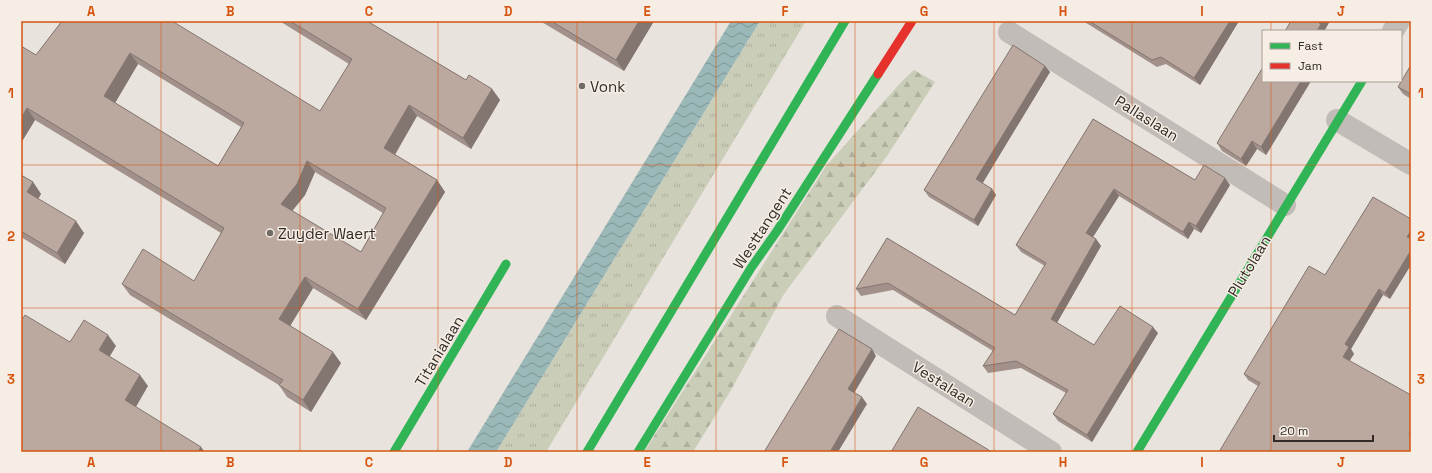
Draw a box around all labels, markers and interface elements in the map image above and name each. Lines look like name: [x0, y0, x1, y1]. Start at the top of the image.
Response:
text: A: [87, 3, 96, 20]
text: B: [226, 3, 235, 20]
text: C: [365, 3, 373, 20]
text: D: [504, 3, 513, 20]
text: E: [643, 3, 651, 20]
text: F: [782, 3, 789, 20]
text: G: [920, 3, 928, 20]
text: H: [1059, 3, 1067, 20]
text: I: [1200, 3, 1204, 20]
text: J: [1337, 3, 1345, 20]
legend: [1262, 30, 1402, 82]
text: Fast: [1298, 38, 1323, 54]
text: Jam: [1298, 58, 1322, 74]
place label: Vonk: [590, 77, 625, 96]
marker: Vonk: [577, 81, 587, 91]
text: 1: [8, 85, 14, 102]
text: 1: [1418, 85, 1424, 102]
street label: Pallaslaan: [1112, 91, 1182, 145]
street label: Westtangent: [729, 183, 796, 272]
place label: Zuyder Waert: [278, 224, 376, 243]
text: 2: [7, 228, 15, 245]
marker: Zuyder Waert: [265, 228, 275, 238]
text: 2: [1417, 228, 1425, 245]
street label: Plutolaan: [1223, 232, 1275, 300]
street label: Titanialaan: [410, 312, 468, 390]
street label: Vestalaan: [909, 357, 979, 411]
text: 3: [7, 371, 15, 388]
text: 3: [1417, 371, 1425, 388]
scale bar: [1274, 417, 1373, 443]
text: 20 m: [1280, 423, 1308, 439]
text: A: [87, 454, 96, 471]
text: B: [226, 454, 235, 471]
text: C: [365, 454, 373, 471]
text: D: [504, 454, 513, 471]
text: E: [643, 454, 651, 471]
text: F: [782, 454, 789, 471]
text: G: [920, 454, 928, 471]
text: H: [1059, 454, 1067, 471]
text: I: [1200, 454, 1204, 471]
text: J: [1337, 454, 1345, 471]

